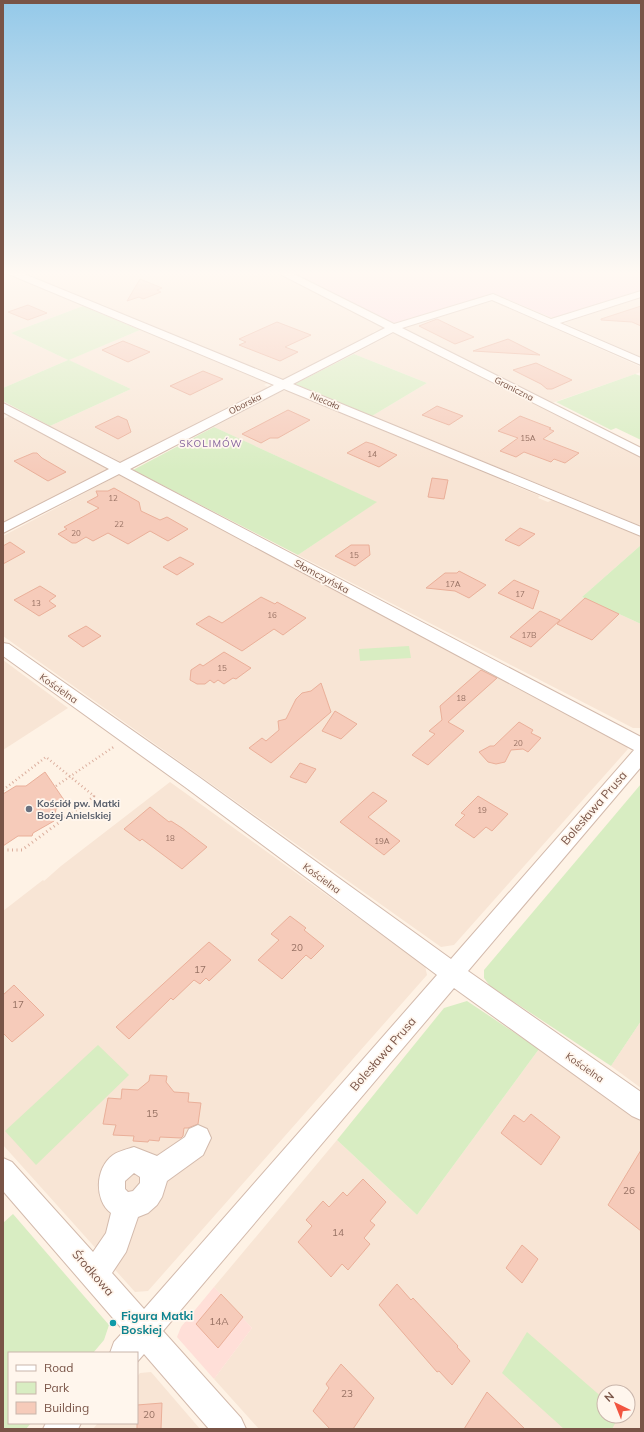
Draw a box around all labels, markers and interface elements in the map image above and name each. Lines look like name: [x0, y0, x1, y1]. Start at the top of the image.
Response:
street label: Graniczna: [493, 374, 536, 403]
street label: Niecała: [309, 389, 342, 412]
street label: Oborska: [227, 391, 263, 416]
house number: 15A: [520, 433, 536, 443]
district label: SKOLIMÓW: [179, 437, 243, 450]
house number: 14: [367, 449, 377, 459]
house number: 12: [108, 493, 118, 503]
house number: 22: [114, 519, 124, 529]
house number: 20: [71, 528, 81, 538]
house number: 15: [349, 550, 359, 560]
street label: Słomczyńska: [292, 557, 351, 596]
house number: 17A: [445, 579, 461, 589]
house number: 17: [515, 589, 525, 599]
house number: 13: [31, 598, 41, 608]
house number: 16: [267, 610, 277, 620]
house number: 17B: [521, 630, 537, 640]
house number: 15: [217, 663, 227, 673]
street label: Kościelna: [37, 670, 80, 706]
house number: 18: [456, 693, 466, 703]
house number: 20: [513, 738, 523, 748]
street label: Bolesława Prusa: [557, 768, 630, 848]
place label: Kościół pw. Matki Bożej Anielskiej: [37, 797, 120, 822]
marker: Kościół pw. Matki Bożej Anielskiej: [24, 804, 34, 814]
house number: 19: [477, 805, 487, 815]
house number: 18: [165, 833, 175, 843]
house number: 19A: [374, 836, 390, 846]
street label: Kościelna: [300, 860, 343, 897]
house number: 20: [291, 941, 303, 954]
house number: 17: [194, 963, 206, 976]
house number: 17: [12, 998, 24, 1011]
street label: Bolesława Prusa: [346, 1014, 419, 1094]
street label: Kościelna: [563, 1049, 606, 1085]
house number: 15: [146, 1107, 158, 1120]
house number: 26: [623, 1184, 635, 1197]
house number: 14: [332, 1226, 344, 1239]
street label: Środkowa: [69, 1247, 117, 1299]
place label: Figura Matki Boskiej: [121, 1308, 193, 1337]
house number: 14A: [209, 1315, 229, 1328]
marker: Figura Matki Boskiej: [108, 1318, 118, 1328]
legend: [8, 1352, 138, 1424]
text: Road: [44, 1360, 73, 1375]
text: Park: [44, 1380, 70, 1395]
north arrow: [596, 1384, 636, 1424]
house number: 23: [341, 1387, 353, 1400]
text: N: [601, 1389, 617, 1405]
text: Building: [44, 1400, 89, 1415]
house number: 20: [143, 1408, 155, 1421]

